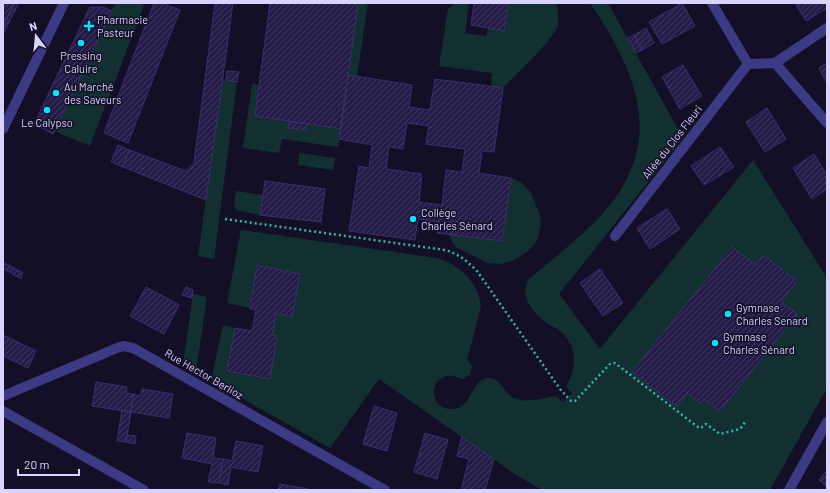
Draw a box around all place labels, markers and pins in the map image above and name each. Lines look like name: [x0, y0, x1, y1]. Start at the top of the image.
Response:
place label: Pharmacie Pasteur: [97, 13, 148, 39]
marker: Pharmacie Pasteur: [84, 21, 94, 31]
marker: Pressing Caluire: [76, 38, 86, 48]
place label: Pressing Caluire: [60, 49, 102, 75]
place label: Au Marché des Saveurs: [64, 80, 121, 106]
marker: Au Marché des Saveurs: [51, 88, 61, 98]
marker: Le Calypso: [42, 105, 52, 115]
place label: Le Calypso: [21, 116, 73, 129]
place label: Collège Charles Sénard: [421, 206, 493, 232]
marker: Collège Charles Sénard: [408, 214, 418, 224]
place label: Gymnase Charles Senard: [736, 301, 808, 327]
marker: Gymnase Charles Senard: [723, 309, 733, 319]
place label: Gymnase Charles Sénard: [723, 330, 795, 356]
marker: Gymnase Charles Sénard: [710, 338, 720, 348]

